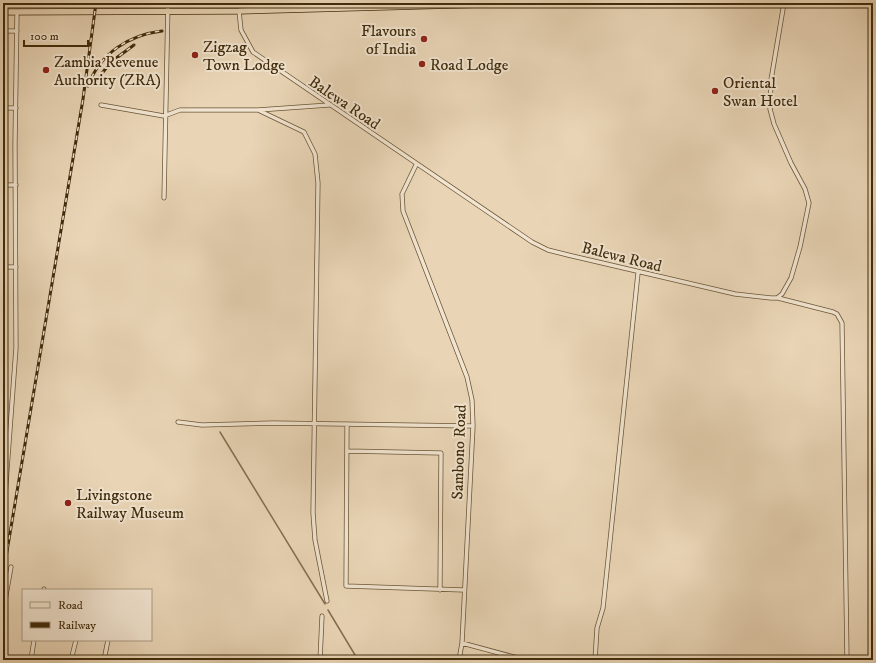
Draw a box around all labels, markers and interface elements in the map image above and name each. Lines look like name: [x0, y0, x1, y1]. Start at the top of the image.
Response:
place label: Flavours of India: [361, 21, 416, 59]
scale bar: [24, 22, 88, 48]
text: 100 m: [30, 29, 59, 44]
marker: Flavours of India: [419, 34, 429, 44]
place label: Zigzag Town Lodge: [203, 37, 285, 75]
marker: Zigzag Town Lodge: [190, 50, 200, 60]
place label: Zambia Revenue Authority (ZRA): [54, 52, 161, 90]
place label: Road Lodge: [430, 55, 509, 75]
marker: Road Lodge: [417, 59, 427, 69]
marker: Zambia Revenue Authority (ZRA): [41, 65, 51, 75]
street label: Balewa Road: [305, 72, 384, 134]
place label: Oriental Swan Hotel: [723, 73, 798, 111]
marker: Oriental Swan Hotel: [710, 86, 720, 96]
street label: Balewa Road: [580, 237, 664, 277]
street label: Sambono Road: [447, 404, 471, 500]
place label: Livingstone Railway Museum: [76, 485, 184, 523]
marker: Livingstone Railway Museum: [63, 498, 73, 508]
legend: [22, 589, 152, 641]
text: Road: [58, 598, 83, 613]
text: Railway: [58, 618, 96, 633]

